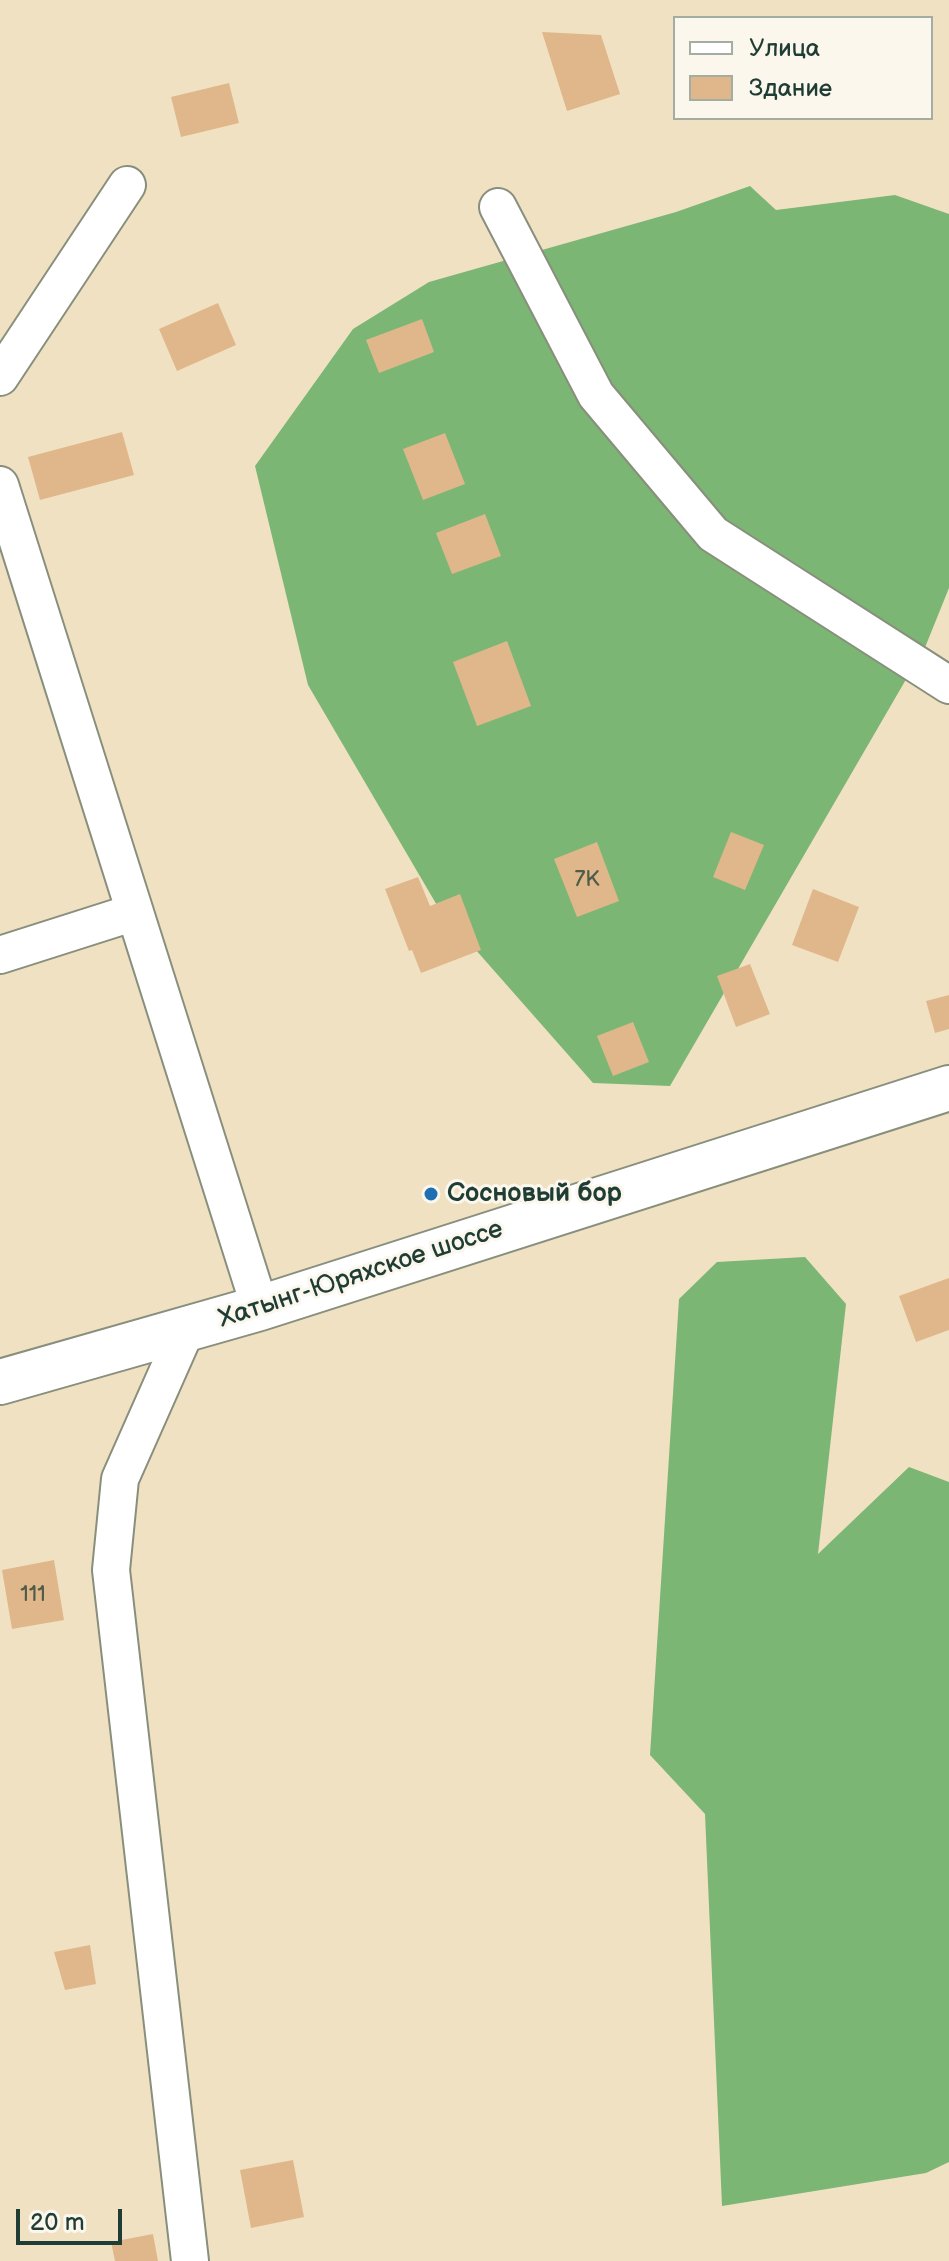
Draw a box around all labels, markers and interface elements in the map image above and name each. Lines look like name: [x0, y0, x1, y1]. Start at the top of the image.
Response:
legend: [673, 16, 933, 120]
text: Улица: [749, 34, 820, 63]
text: Здание: [749, 74, 832, 103]
house number: 7К: [575, 867, 599, 893]
place label: Сосновый бор: [447, 1178, 622, 1210]
marker: Сосновый бор: [422, 1185, 440, 1203]
street label: Хатынг-Юряхское шоссе: [215, 1214, 507, 1336]
house number: 111: [20, 1582, 46, 1608]
scale bar: [20, 2193, 126, 2243]
text: 20 m: [30, 2208, 85, 2237]

